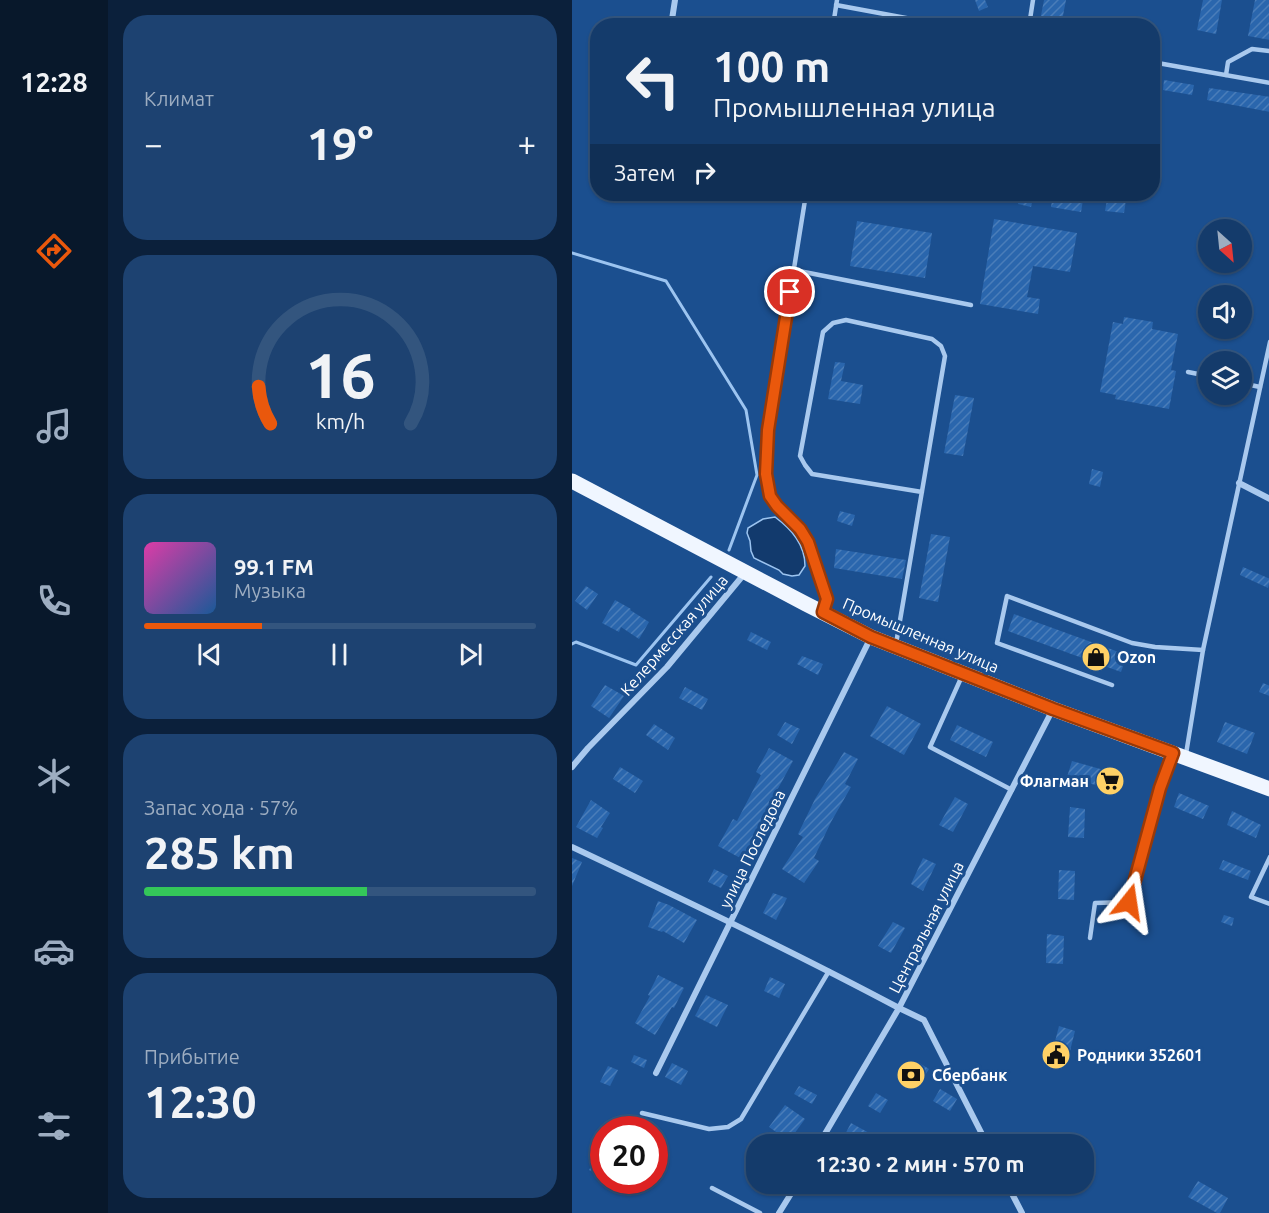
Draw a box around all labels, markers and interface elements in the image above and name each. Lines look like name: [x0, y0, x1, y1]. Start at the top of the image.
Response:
icon: left: [614, 42, 692, 120]
text: 100 m: [713, 43, 830, 90]
text: 12:28: [20, 67, 88, 97]
text: Климат: [144, 87, 214, 110]
text: Промышленная улица: [713, 92, 996, 122]
text: 19°: [307, 118, 373, 169]
text: −: [144, 125, 163, 162]
text: +: [517, 125, 536, 162]
icon: right: [688, 156, 721, 189]
text: Затем: [614, 160, 676, 185]
north arrow: [1198, 219, 1252, 273]
map controls: [1198, 219, 1252, 405]
icon: directions: [33, 230, 75, 272]
pin: [764, 266, 815, 317]
icon: arrive: [773, 275, 806, 308]
button: sound: [1198, 285, 1252, 339]
text: 16: [305, 340, 375, 410]
button: layers: [1198, 351, 1252, 405]
icon: music: [33, 405, 75, 447]
text: km/h: [315, 409, 365, 433]
text: 99.1 FM: [234, 554, 314, 579]
street label: Келермесская улица: [617, 571, 731, 699]
text: Музыка: [234, 579, 306, 602]
icon: phone: [33, 580, 75, 622]
street label: Промышленная улица: [840, 594, 1002, 676]
icon: previous: [193, 638, 226, 671]
icon: pause: [323, 638, 356, 671]
icon: next: [454, 638, 487, 671]
shop icon: Ozon: [1080, 641, 1112, 673]
place label: Ozon: [1117, 648, 1156, 666]
icon: climate: [33, 755, 75, 797]
supermarket icon: Флагман: [1094, 765, 1126, 797]
place label: Флагман: [1020, 772, 1089, 790]
street label: улица Последова: [716, 787, 788, 911]
text: Запас хода · 57%: [144, 796, 298, 819]
text: 285 km: [144, 827, 295, 878]
street label: Центральная улица: [885, 858, 967, 996]
position arrow: [1097, 870, 1161, 934]
icon: car: [33, 930, 75, 972]
public building icon: Родники 352601: [1040, 1039, 1072, 1071]
text: Прибытие: [144, 1045, 240, 1068]
place label: Родники 352601: [1077, 1046, 1203, 1064]
bank icon: Сбербанк: [895, 1059, 927, 1091]
place label: Сбербанк: [932, 1066, 1007, 1084]
text: 12:30: [144, 1076, 257, 1127]
icon: filters: [33, 1105, 75, 1147]
speed limit sign: 20: [590, 1116, 668, 1194]
text: 12:30 · 2 мин · 570 m: [816, 1151, 1024, 1176]

